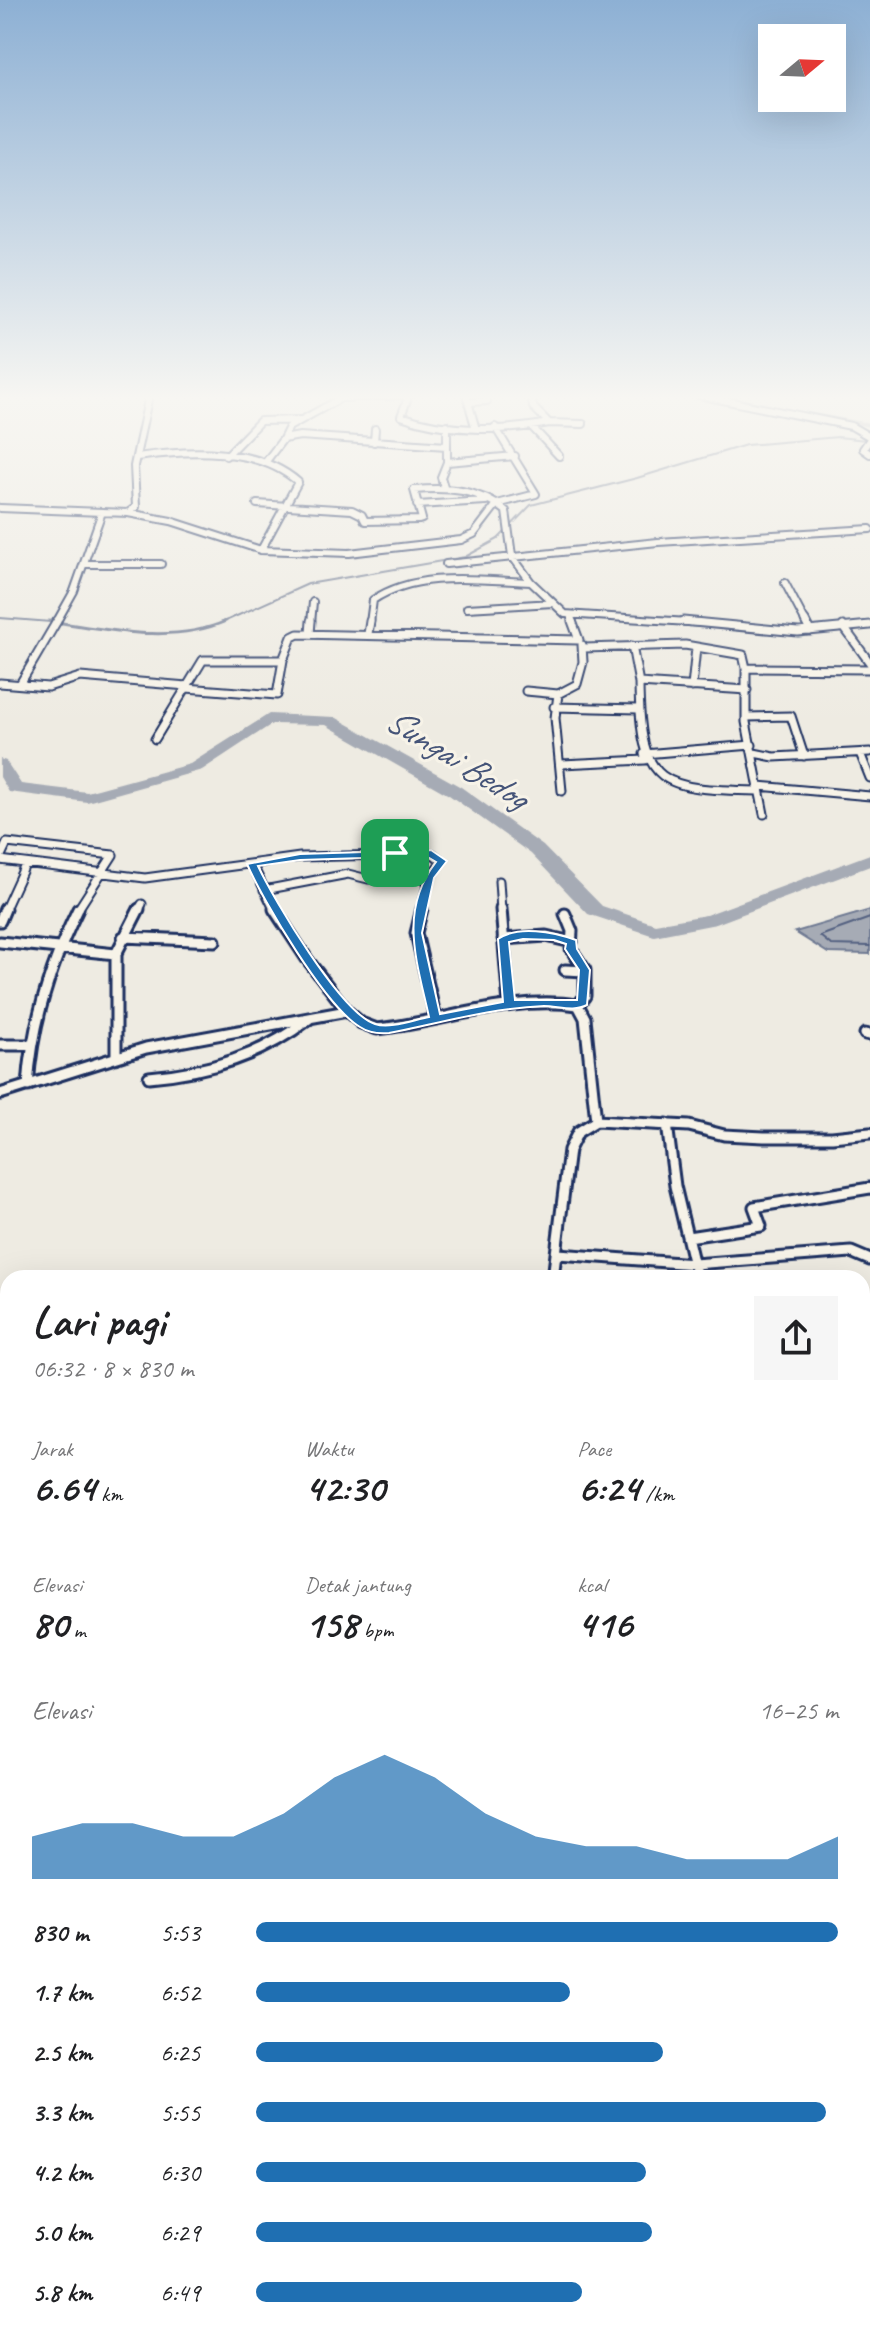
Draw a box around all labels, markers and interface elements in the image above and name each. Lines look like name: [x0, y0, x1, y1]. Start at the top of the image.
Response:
north arrow: [758, 24, 846, 112]
map controls: [758, 24, 846, 112]
water label: Sungai Bedog: [377, 696, 540, 822]
pin: [361, 819, 429, 887]
icon: arrive: [373, 831, 417, 875]
text: Lari pagi: [32, 1294, 165, 1349]
button: share: [754, 1296, 838, 1380]
text: 06:32 · 8 × 830 m: [32, 1352, 193, 1385]
text: Jarak: [32, 1435, 73, 1463]
text: Waktu: [305, 1435, 354, 1463]
text: Pace: [577, 1435, 611, 1463]
text: 6.64: [32, 1463, 96, 1513]
text: 42:30: [305, 1463, 385, 1513]
text: 6:24: [577, 1463, 640, 1513]
text: km: [96, 1480, 122, 1508]
text: /km: [640, 1480, 674, 1508]
text: Elevasi: [32, 1571, 82, 1599]
text: Detak jantung: [305, 1571, 411, 1599]
text: kcal: [577, 1571, 606, 1599]
text: 80: [32, 1599, 68, 1649]
text: 158: [305, 1599, 358, 1649]
text: 416: [577, 1599, 632, 1649]
text: m: [68, 1616, 86, 1644]
text: bpm: [358, 1616, 394, 1644]
text: Elevasi: [32, 1694, 91, 1727]
text: 16–25 m: [759, 1694, 838, 1727]
text: 830 m: [32, 1916, 88, 1949]
text: 5:53: [160, 1916, 200, 1949]
text: 1.7 km: [32, 1976, 92, 2009]
text: 6:52: [160, 1976, 200, 2009]
text: 2.5 km: [32, 2036, 92, 2069]
text: 6:25: [160, 2036, 200, 2069]
text: 3.3 km: [32, 2096, 92, 2129]
text: 5:55: [160, 2096, 200, 2129]
text: 4.2 km: [32, 2156, 92, 2189]
text: 6:30: [160, 2156, 200, 2189]
text: 5.0 km: [32, 2216, 92, 2249]
text: 6:29: [160, 2216, 200, 2249]
text: 5.8 km: [32, 2276, 92, 2309]
text: 6:49: [160, 2276, 200, 2309]

